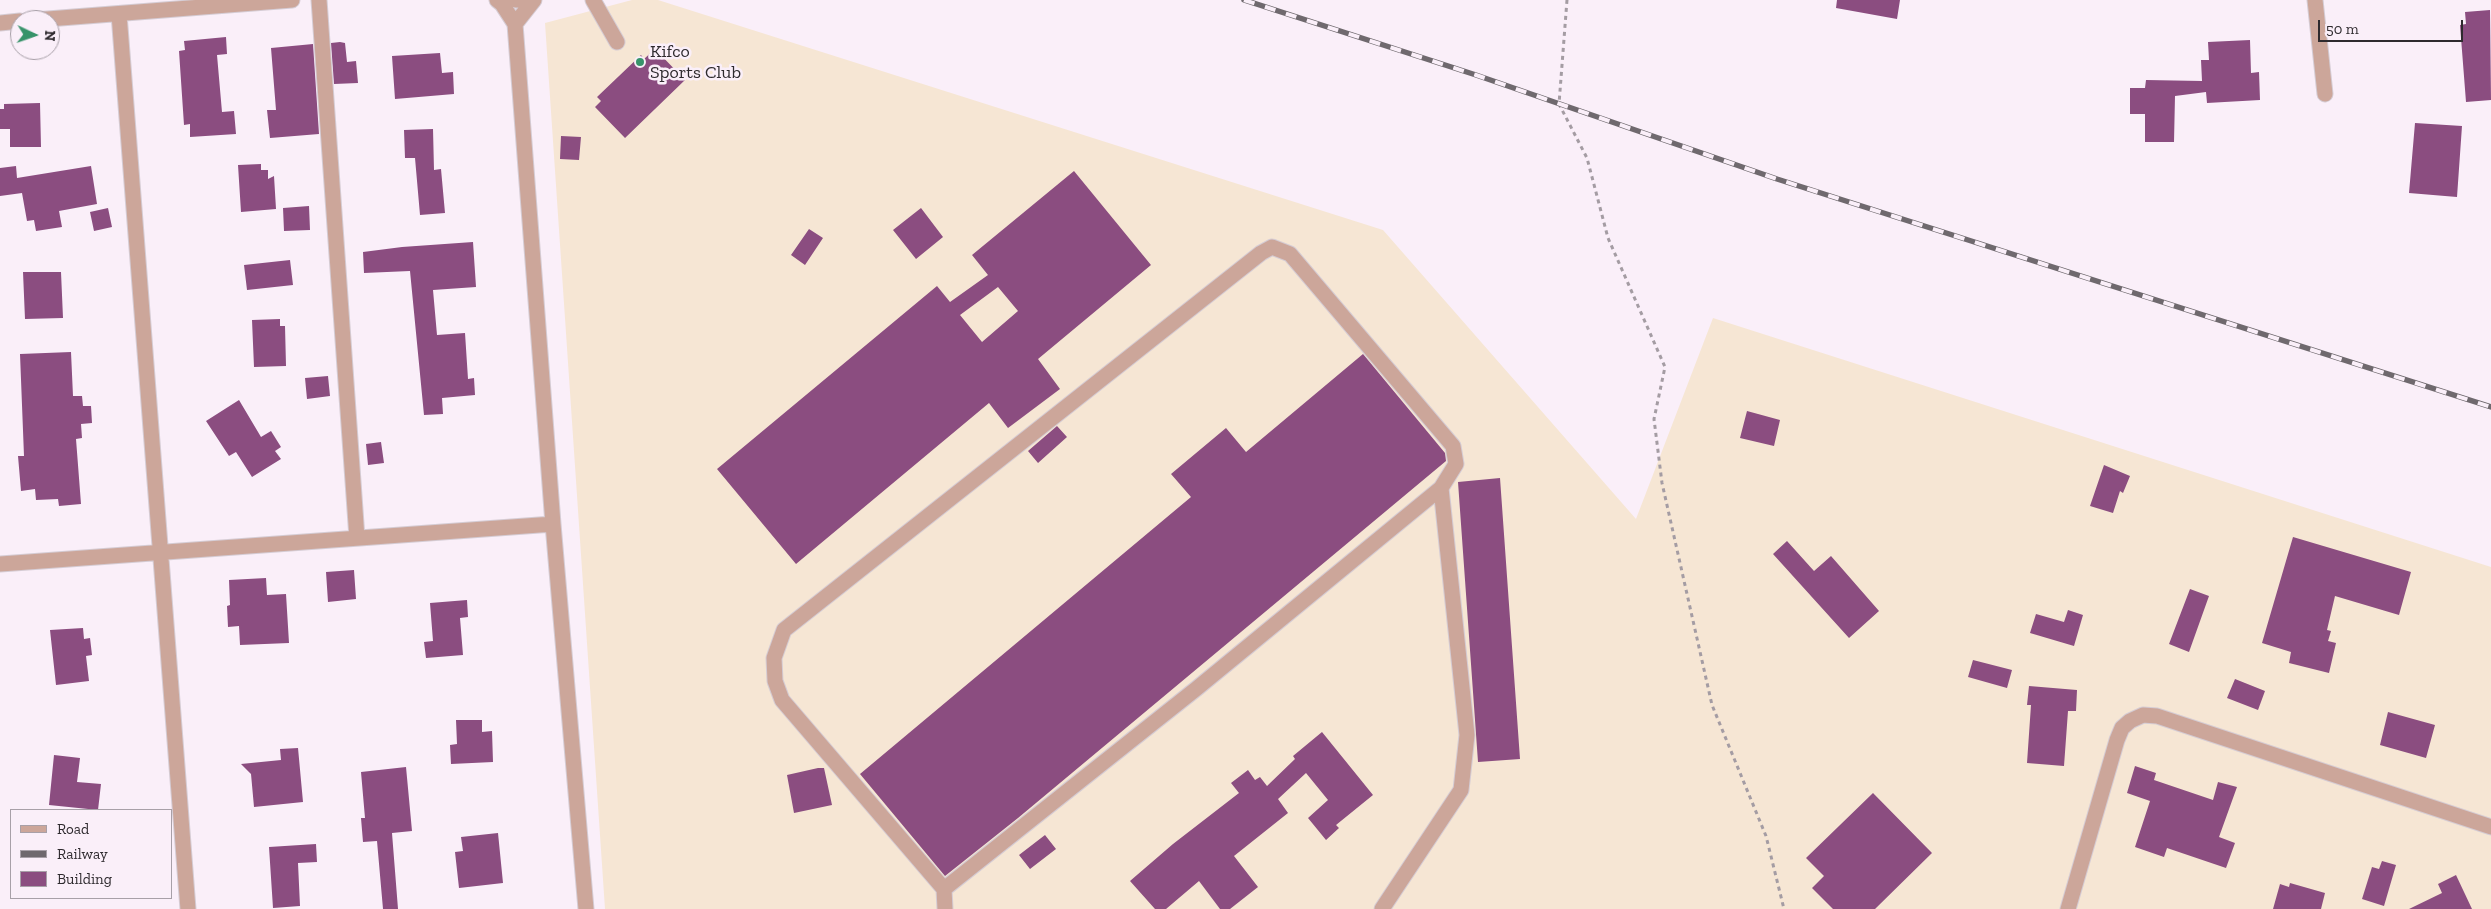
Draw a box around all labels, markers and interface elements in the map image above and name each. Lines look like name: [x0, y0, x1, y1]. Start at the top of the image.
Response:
north arrow: [10, 10, 60, 60]
scale bar: [2321, 10, 2466, 42]
text: 50 m: [2326, 20, 2359, 38]
text: N: [41, 30, 58, 42]
place label: Kifco Sports Club: [650, 41, 741, 84]
marker: Kifco Sports Club: [634, 56, 646, 68]
legend: [10, 809, 172, 899]
text: Road: [57, 820, 89, 838]
text: Railway: [57, 845, 108, 863]
text: Building: [57, 870, 112, 888]

